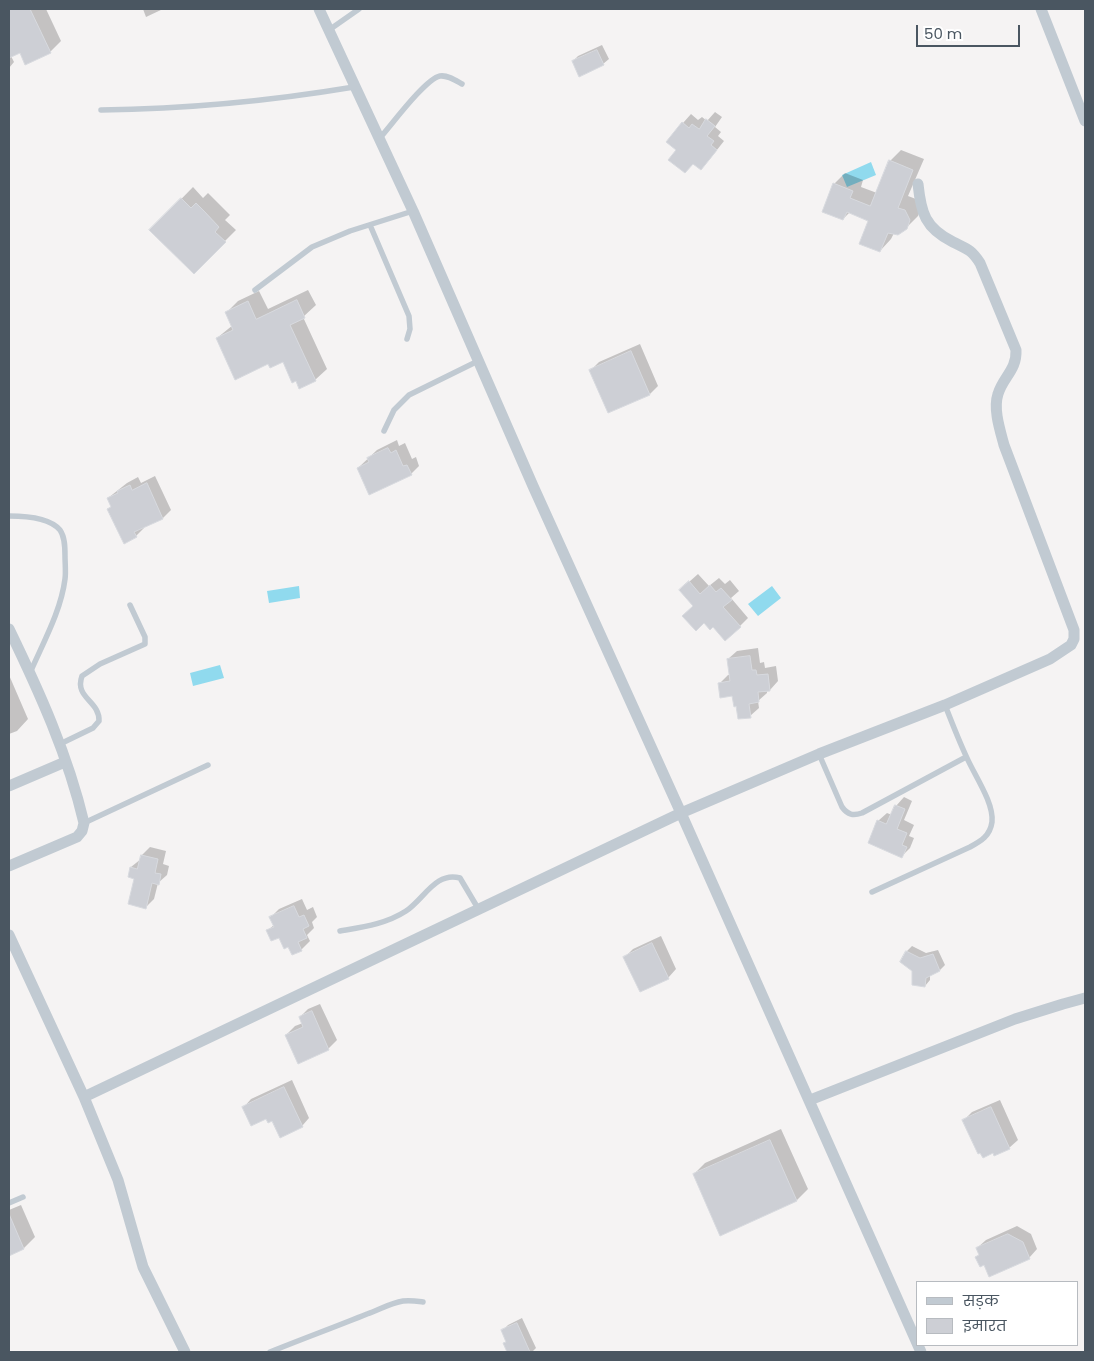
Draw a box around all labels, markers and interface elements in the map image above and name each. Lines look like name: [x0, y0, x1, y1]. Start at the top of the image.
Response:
scale bar: [919, 15, 1023, 47]
text: 50 m: [924, 23, 962, 44]
legend: [916, 1281, 1079, 1346]
text: सड़क: [963, 1290, 999, 1311]
text: इमारत: [963, 1315, 1006, 1336]

